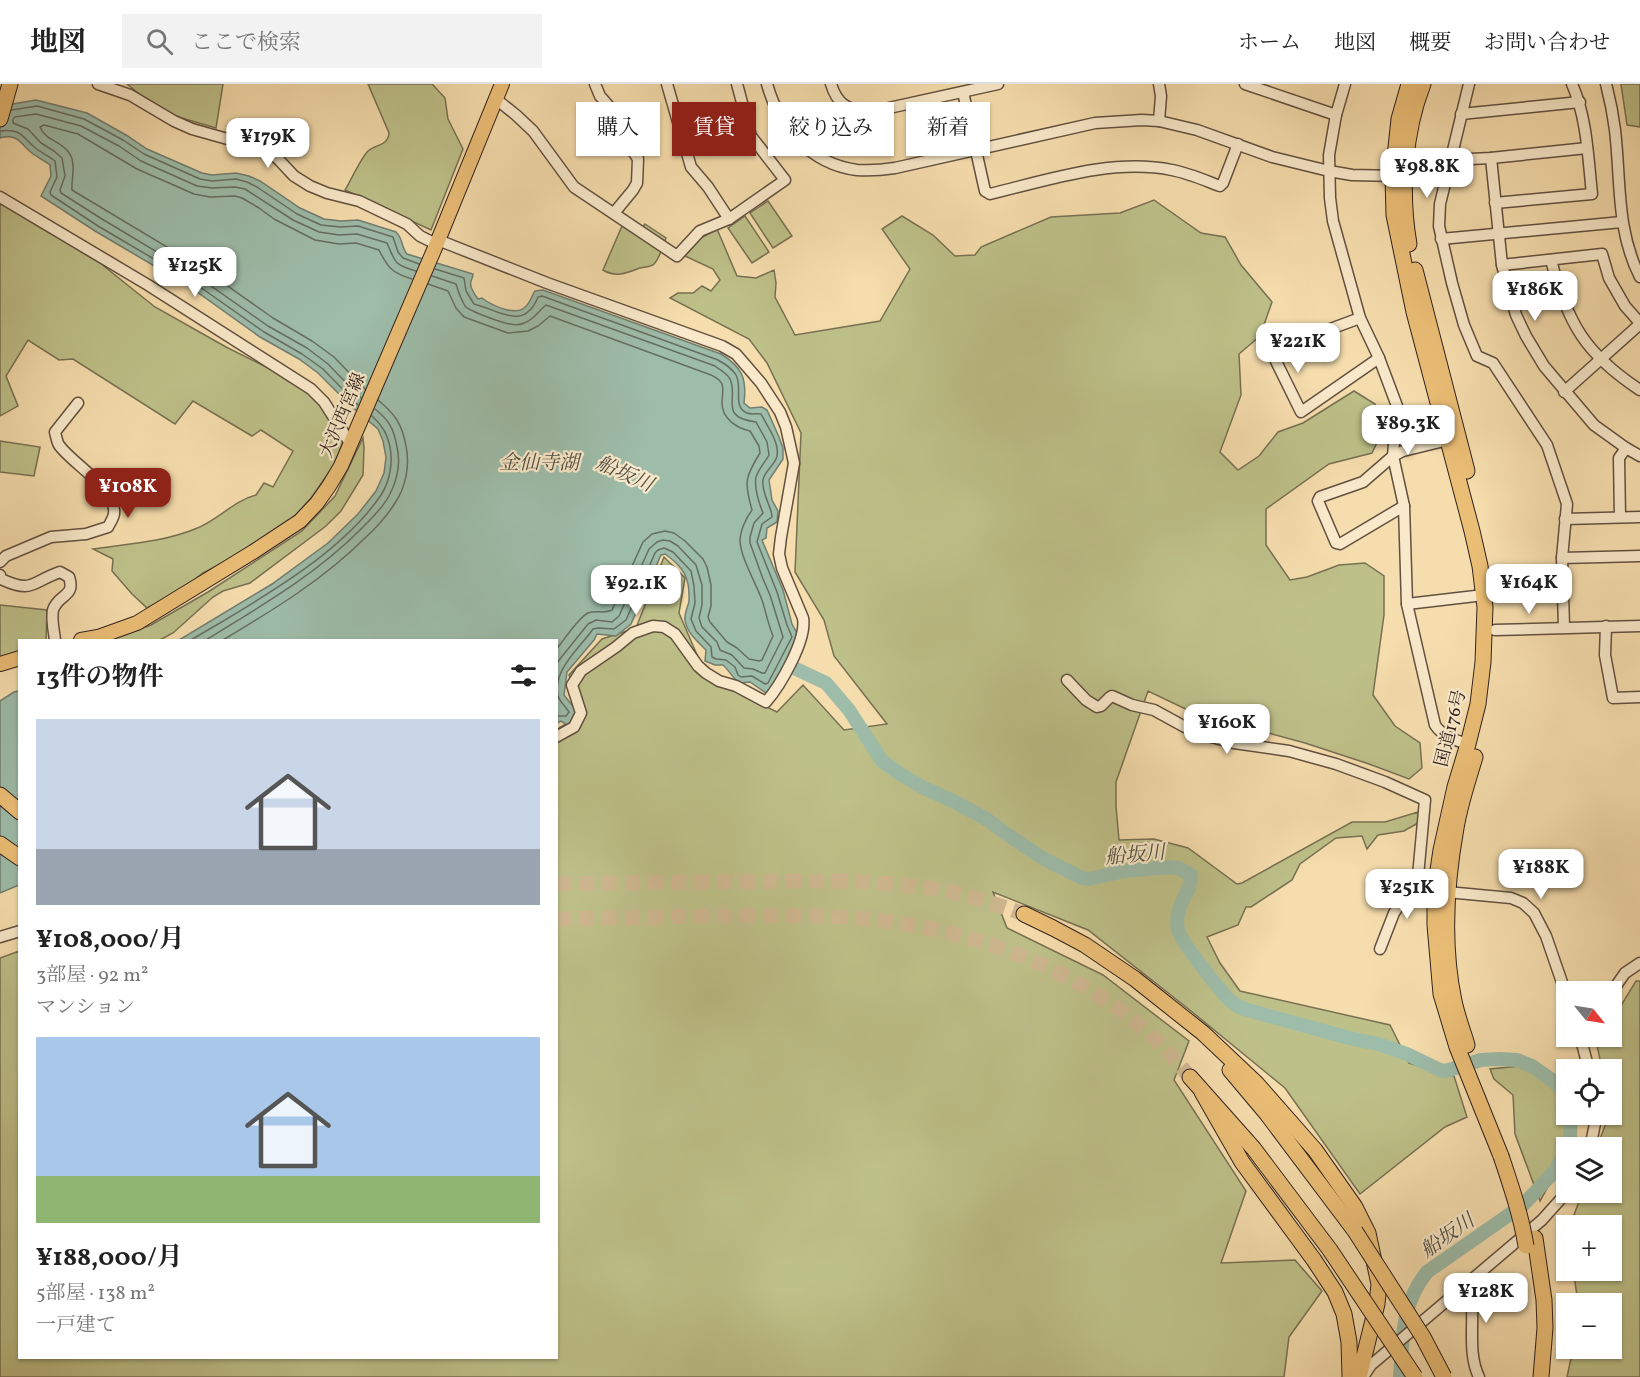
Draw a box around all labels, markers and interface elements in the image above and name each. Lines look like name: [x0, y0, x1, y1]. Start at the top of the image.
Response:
search box: [122, 14, 542, 68]
text: 地図: [30, 24, 86, 63]
icon: search: [143, 25, 176, 58]
text: ここで検索: [191, 28, 301, 59]
text: ホーム: [1238, 29, 1301, 58]
text: 地図: [1334, 29, 1376, 58]
text: 概要: [1409, 29, 1451, 58]
text: お問い合わせ: [1484, 29, 1610, 58]
chip: 購入: [576, 102, 660, 156]
chip: 賃貸: [672, 102, 756, 156]
chip: 絞り込み: [768, 102, 894, 156]
chip: 新着: [906, 102, 990, 156]
pin: ¥179K: [226, 118, 310, 169]
text: ¥179K: [240, 123, 296, 151]
pin: ¥98.8K: [1378, 148, 1476, 199]
text: ¥98.8K: [1394, 153, 1460, 181]
pin: ¥125K: [153, 247, 237, 298]
text: ¥125K: [167, 252, 223, 280]
pin: ¥186K: [1493, 271, 1577, 322]
text: ¥186K: [1506, 276, 1564, 304]
pin: ¥221K: [1256, 323, 1340, 374]
text: ¥221K: [1270, 328, 1326, 356]
street label: 大沢西宮線: [314, 369, 372, 462]
pin: ¥89.3K: [1359, 405, 1457, 456]
text: ¥89.3K: [1376, 410, 1440, 438]
water label: 金仙寺湖: [499, 450, 582, 478]
water label: 船坂川: [591, 450, 659, 501]
pin: ¥108K: [86, 468, 170, 519]
text: ¥108K: [99, 473, 157, 501]
pin: ¥164K: [1487, 564, 1571, 615]
pin: ¥92.1K: [587, 565, 685, 616]
text: ¥164K: [1500, 569, 1558, 597]
text: ¥92.1K: [605, 570, 667, 598]
icon: filters: [507, 659, 540, 692]
text: 13件の物件: [36, 660, 164, 696]
street label: 国道176号: [1430, 687, 1473, 770]
pin: ¥160K: [1185, 704, 1269, 755]
text: ¥160K: [1198, 709, 1256, 737]
icon: home: [234, 758, 342, 866]
water label: 船坂川: [1104, 839, 1168, 873]
pin: ¥188K: [1499, 849, 1583, 900]
text: ¥188K: [1513, 854, 1569, 882]
pin: ¥251K: [1365, 869, 1449, 920]
text: ¥251K: [1379, 874, 1435, 902]
text: ¥108,000/月: [36, 922, 185, 958]
text: 3部屋 · 92 m²: [36, 962, 148, 990]
north arrow: [1556, 981, 1622, 1047]
map controls: [1556, 981, 1622, 1359]
text: マンション: [36, 994, 135, 1022]
button: locate: [1556, 1059, 1622, 1125]
icon: home: [234, 1076, 342, 1184]
button: layers: [1556, 1137, 1622, 1203]
water label: 船坂川: [1416, 1207, 1482, 1265]
button: +: [1556, 1215, 1622, 1281]
text: ¥188,000/月: [36, 1240, 183, 1276]
pin: ¥128K: [1444, 1273, 1528, 1324]
text: ¥128K: [1458, 1278, 1514, 1306]
text: 5部屋 · 138 m²: [36, 1280, 155, 1308]
button: −: [1556, 1293, 1622, 1359]
text: 一戸建て: [36, 1312, 116, 1340]

